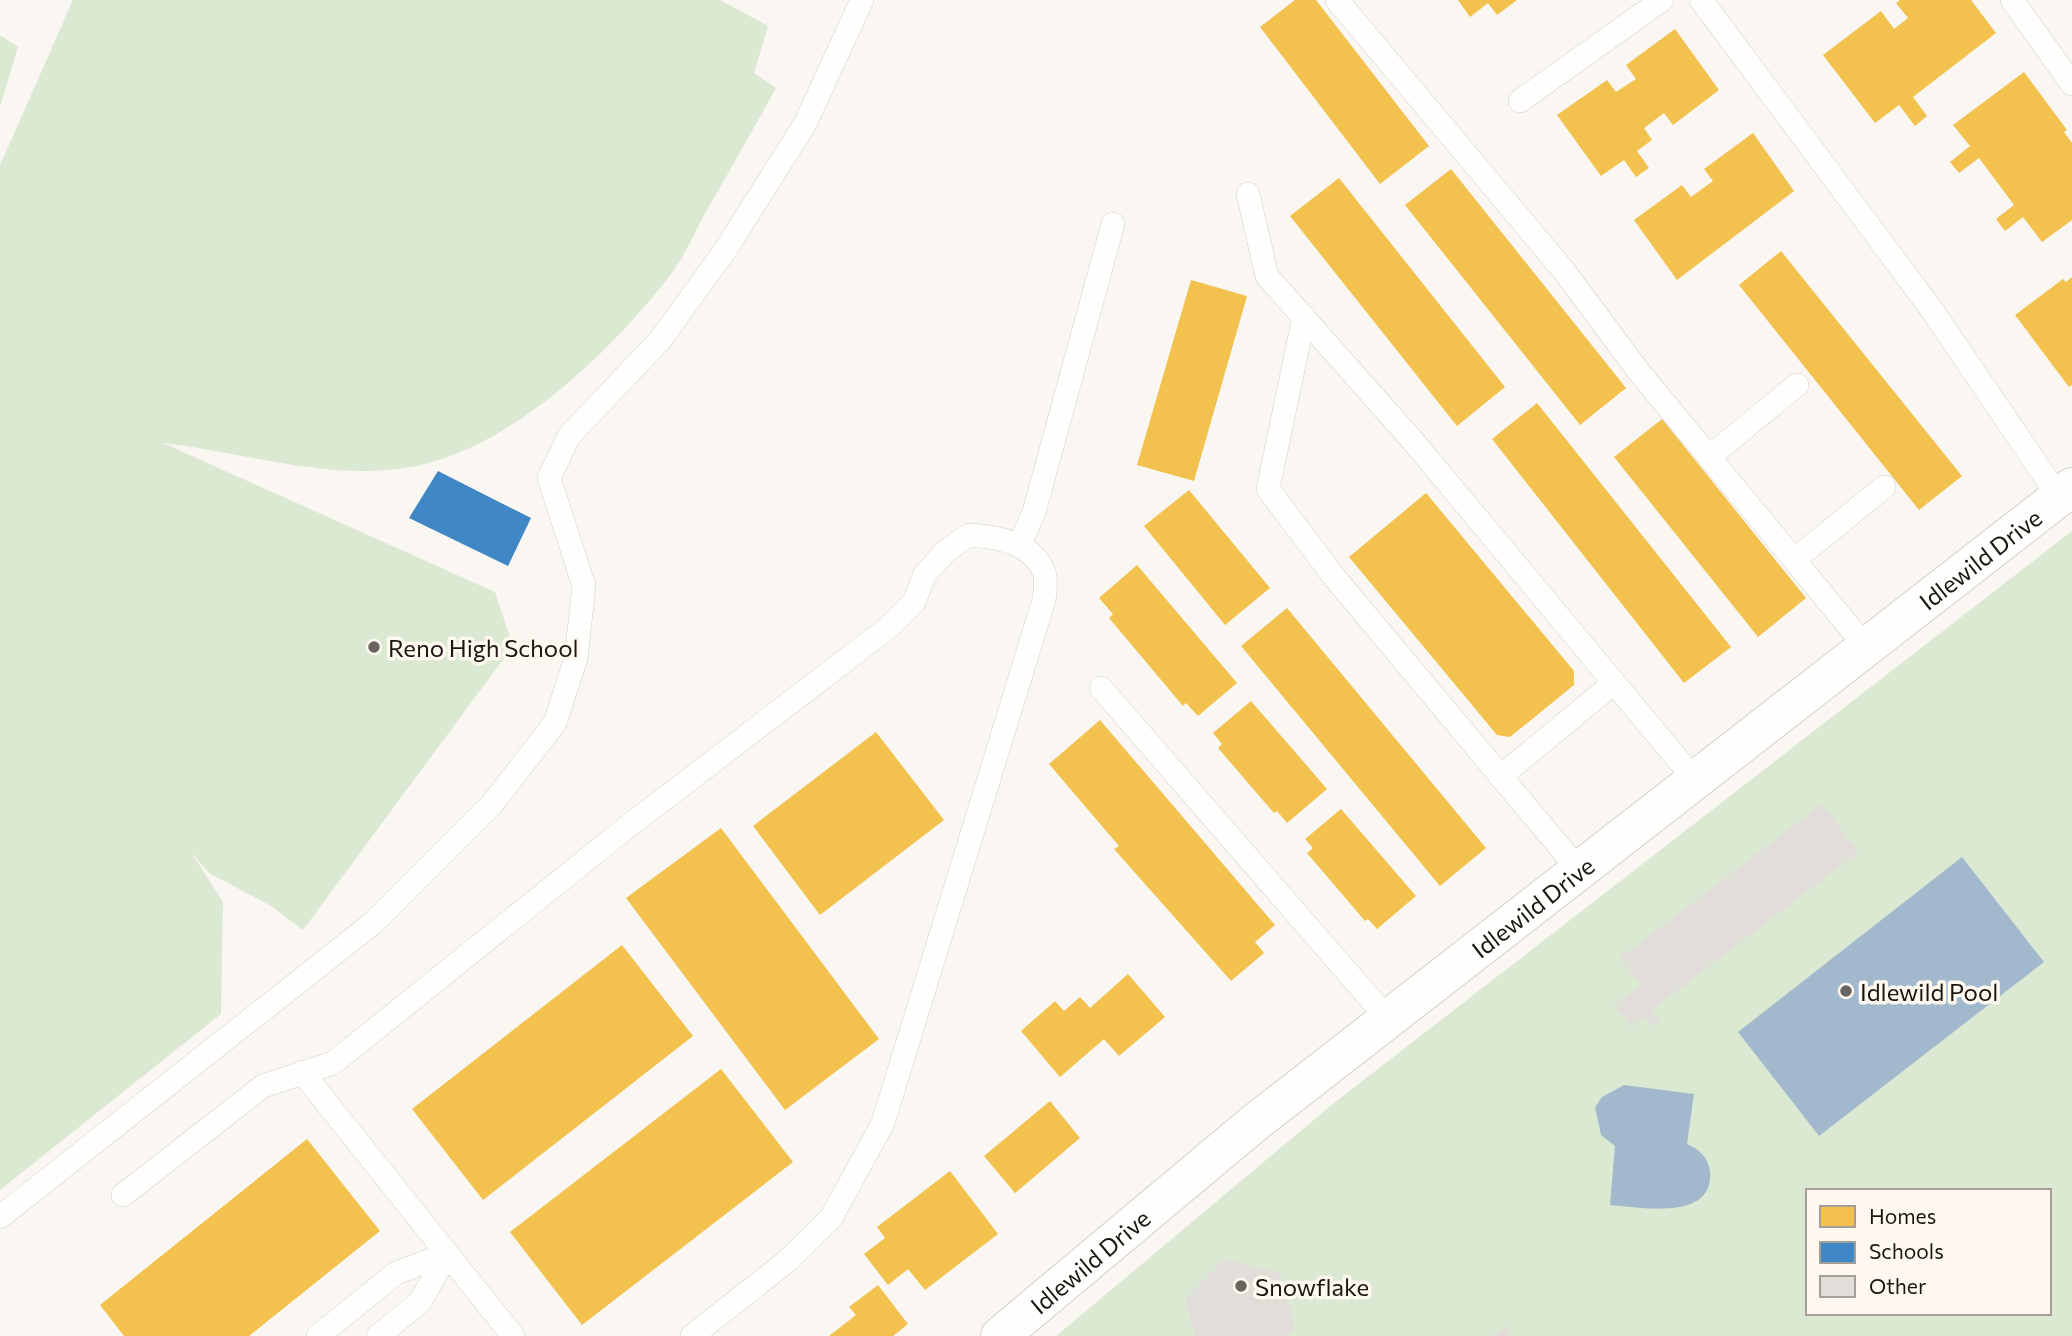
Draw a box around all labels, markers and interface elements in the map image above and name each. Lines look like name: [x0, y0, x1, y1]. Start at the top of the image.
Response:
street label: Idlewild Drive: [1913, 502, 2047, 615]
place label: Reno High School: [388, 633, 579, 662]
marker: Reno High School: [366, 639, 382, 655]
street label: Idlewild Drive: [1466, 850, 1599, 963]
place label: Idlewild Pool: [1860, 977, 1998, 1006]
marker: Idlewild Pool: [1838, 983, 1854, 999]
legend: [1806, 1189, 2051, 1315]
street label: Idlewild Drive: [1024, 1203, 1155, 1319]
text: Homes: [1869, 1203, 1936, 1228]
text: Schools: [1869, 1238, 1944, 1263]
place label: Snowflake: [1255, 1272, 1369, 1301]
text: Other: [1869, 1273, 1926, 1298]
marker: Snowflake: [1233, 1278, 1249, 1294]

